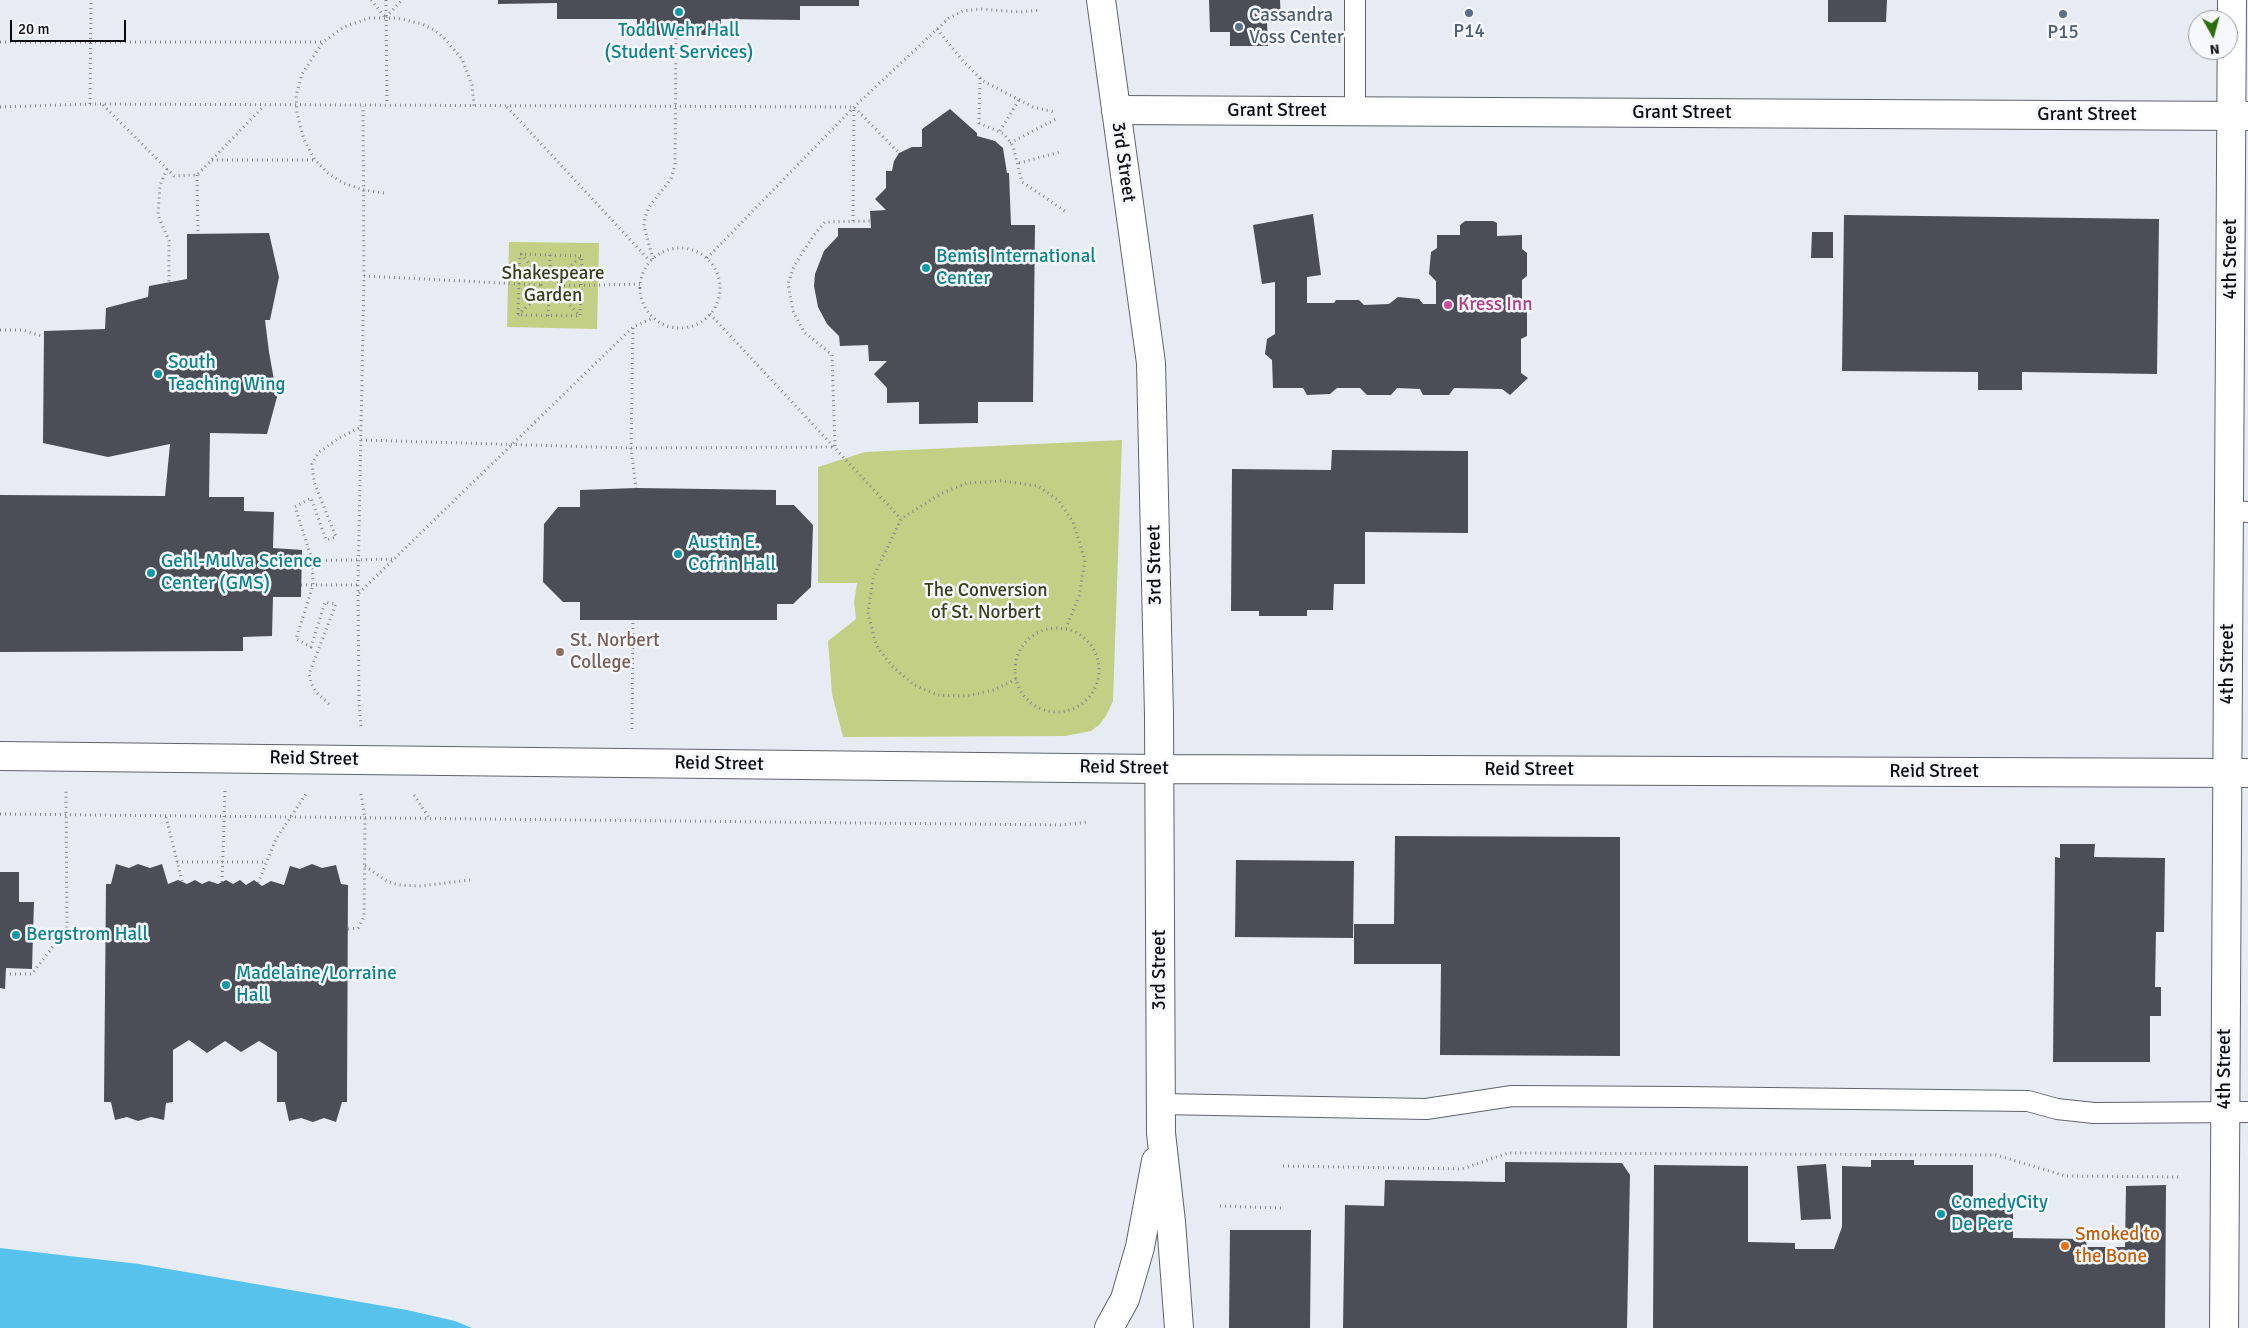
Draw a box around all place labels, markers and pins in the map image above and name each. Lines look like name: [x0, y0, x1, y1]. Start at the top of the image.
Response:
place label: Cassandra Voss Center: [1249, 5, 1344, 49]
marker: Todd Wehr Hall (Student Services): [673, 6, 685, 18]
marker: P14: [1463, 7, 1475, 19]
marker: P15: [2057, 8, 2069, 20]
place label: Todd Wehr Hall (Student Services): [605, 20, 753, 64]
marker: Cassandra Voss Center: [1233, 21, 1245, 33]
place label: P14: [1453, 21, 1485, 43]
place label: P15: [2047, 22, 2079, 44]
place label: Bemis International Center: [936, 246, 1096, 290]
marker: Bemis International Center: [920, 262, 932, 274]
place label: Kress Inn: [1458, 294, 1533, 316]
marker: Kress Inn: [1442, 299, 1454, 311]
place label: South Teaching Wing: [168, 352, 286, 396]
marker: South Teaching Wing: [152, 368, 164, 380]
place label: Austin E. Cofrin Hall: [688, 532, 776, 576]
marker: Austin E. Cofrin Hall: [672, 548, 684, 560]
place label: Gehl-Mulva Science Center (GMS): [161, 551, 322, 595]
marker: Gehl-Mulva Science Center (GMS): [145, 567, 157, 579]
place label: St. Norbert College: [570, 630, 660, 674]
marker: St. Norbert College: [554, 646, 566, 658]
place label: Bergstrom Hall: [26, 924, 148, 946]
marker: Bergstrom Hall: [10, 929, 22, 941]
place label: Madelaine/Lorraine Hall: [236, 963, 397, 1007]
marker: Madelaine/Lorraine Hall: [220, 979, 232, 991]
place label: ComedyCity De Pere: [1951, 1192, 2048, 1236]
marker: ComedyCity De Pere: [1935, 1208, 1947, 1220]
place label: Smoked to the Bone: [2075, 1224, 2160, 1268]
marker: Smoked to the Bone: [2059, 1240, 2071, 1252]

